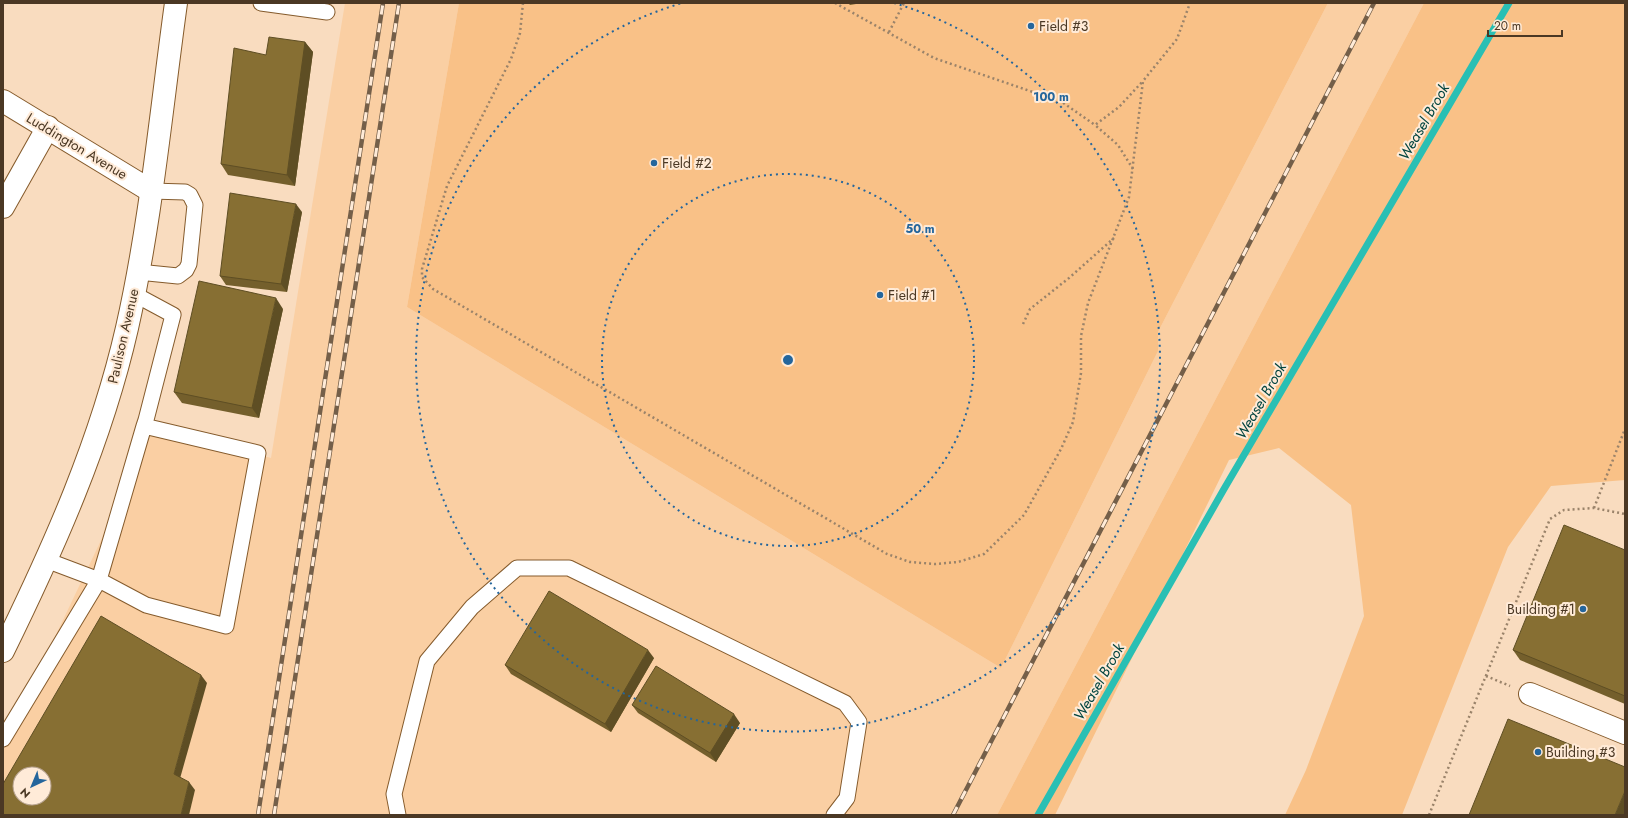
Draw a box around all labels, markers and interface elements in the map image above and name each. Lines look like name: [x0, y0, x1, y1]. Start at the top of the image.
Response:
scale bar: [1488, 12, 1562, 38]
place label: Field #3: [1039, 16, 1089, 36]
text: 20 m: [1494, 17, 1521, 35]
marker: Field #3: [1026, 21, 1036, 31]
water label: Weasel Brook: [1393, 79, 1455, 165]
text: 100 m: [1033, 88, 1069, 106]
street label: Luddington Avenue: [23, 108, 131, 184]
place label: Field #2: [662, 153, 712, 173]
marker: Field #2: [649, 158, 659, 168]
text: 50 m: [905, 220, 935, 238]
place label: Field #1: [888, 285, 936, 305]
street label: Paulison Avenue: [102, 287, 144, 385]
marker: Field #1: [875, 290, 885, 300]
centre of rings: [781, 353, 795, 367]
water label: Weasel Brook: [1230, 358, 1292, 444]
place label: Building #1: [1507, 599, 1575, 619]
marker: Building #1: [1578, 604, 1588, 614]
water label: Weasel Brook: [1068, 639, 1130, 725]
place label: Building #3: [1546, 742, 1616, 762]
marker: Building #3: [1533, 747, 1543, 757]
north arrow: [12, 766, 52, 806]
text: N: [16, 784, 34, 802]

